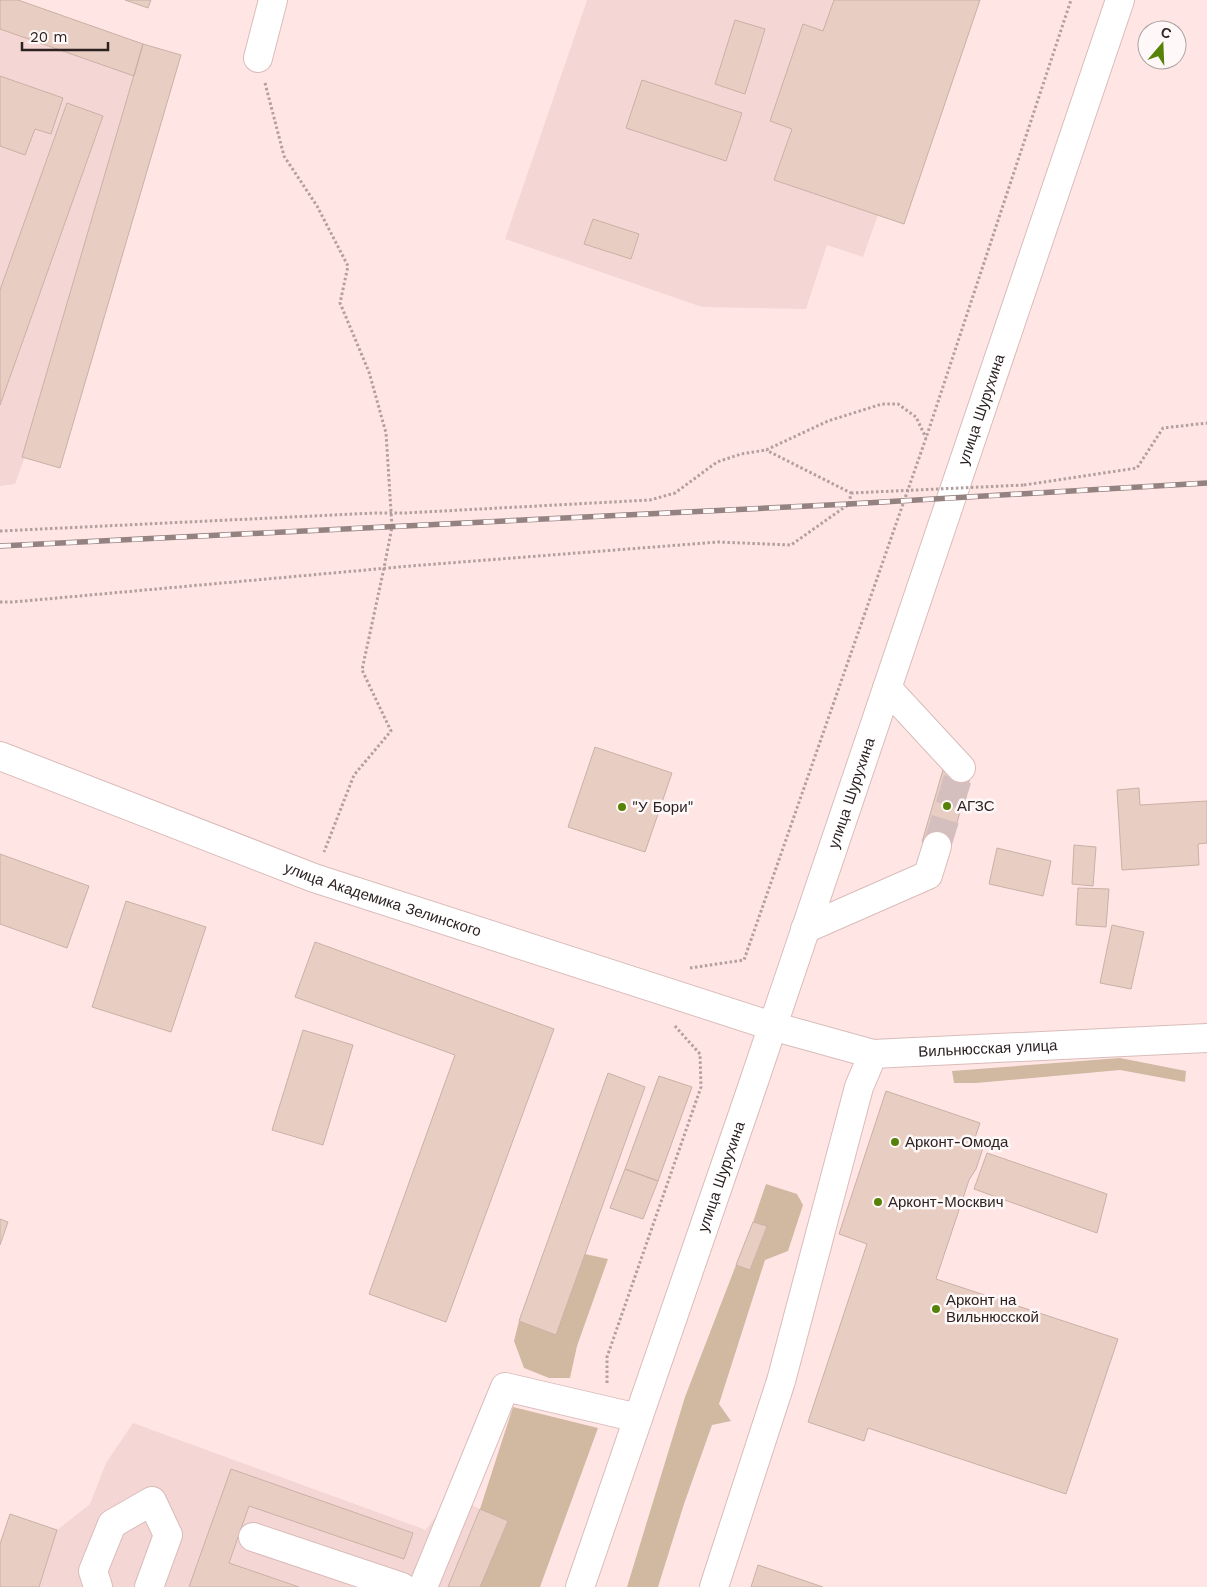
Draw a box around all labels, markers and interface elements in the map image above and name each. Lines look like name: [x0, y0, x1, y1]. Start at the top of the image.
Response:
scale bar: [22, 20, 109, 52]
north arrow: [1137, 20, 1187, 70]
text: С: [1159, 23, 1174, 42]
text: 20 m: [30, 28, 68, 46]
street label: улица Шурухина: [954, 351, 1009, 467]
street label: улица Шурухина: [824, 735, 879, 851]
place label: АГЗС: [957, 797, 995, 815]
place label: "У Бори": [632, 798, 694, 816]
marker: АГЗС: [941, 800, 953, 812]
marker: "У Бори": [616, 801, 628, 813]
street label: улица Академика Зелинского: [282, 858, 484, 940]
street label: Вильнюсская улица: [918, 1036, 1059, 1061]
street label: улица Шурухина: [694, 1118, 749, 1234]
place label: Арконт-Омода: [905, 1133, 1009, 1151]
marker: Арконт-Омода: [889, 1136, 901, 1148]
place label: Арконт-Москвич: [888, 1193, 1003, 1211]
marker: Арконт-Москвич: [872, 1196, 884, 1208]
place label: Арконт на Вильнюсской: [946, 1291, 1039, 1326]
marker: Арконт на Вильнюсской: [930, 1303, 942, 1315]

